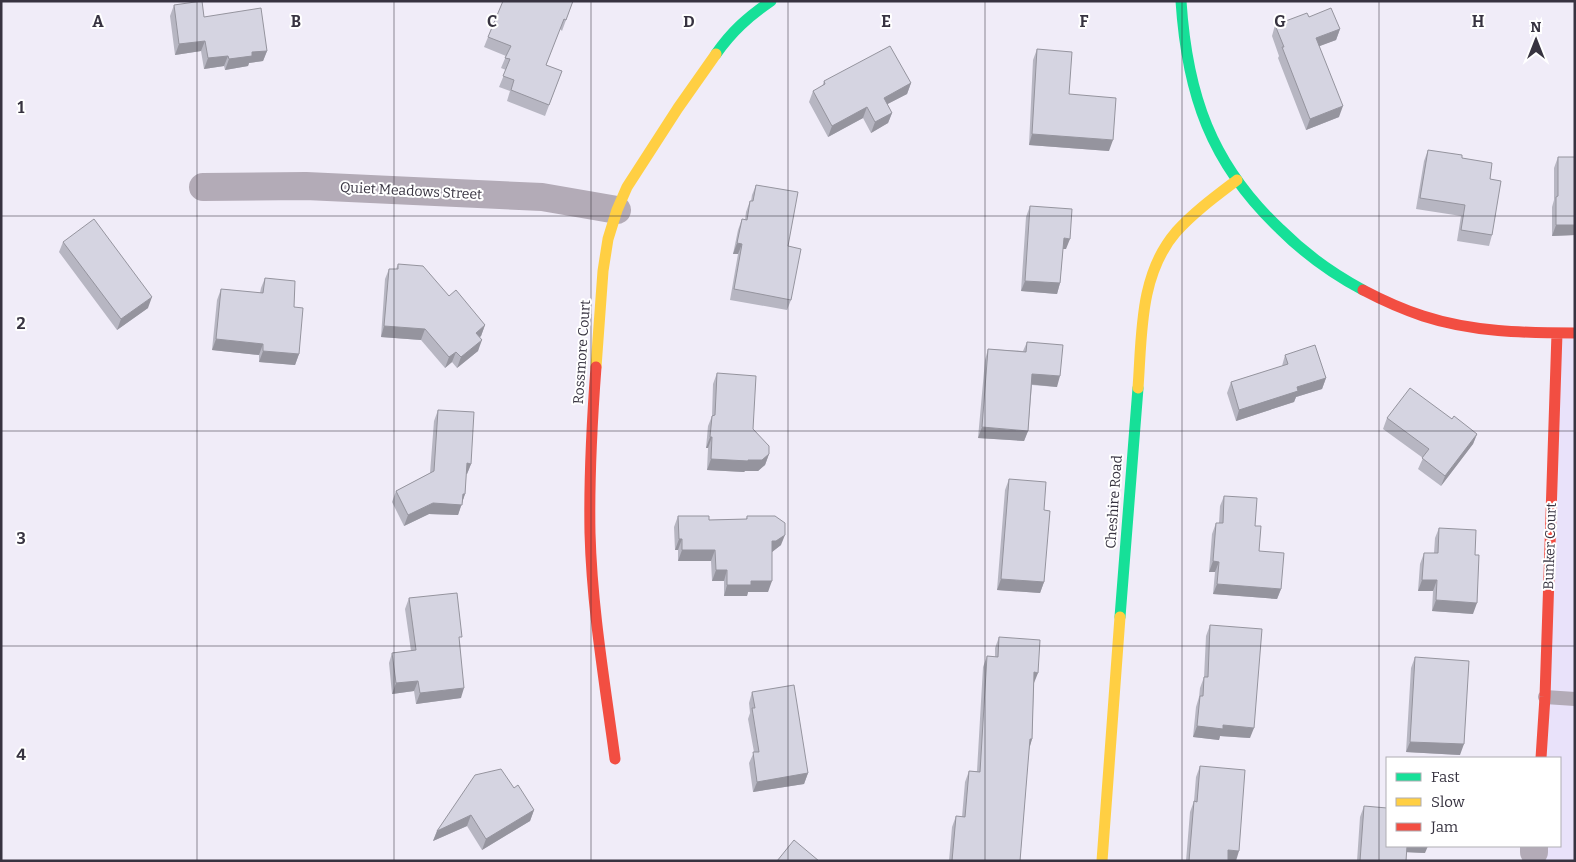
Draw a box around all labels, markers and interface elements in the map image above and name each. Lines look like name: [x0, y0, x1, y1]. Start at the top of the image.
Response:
text: A: [92, 12, 104, 31]
text: B: [291, 12, 301, 31]
text: C: [487, 12, 497, 31]
text: D: [683, 12, 695, 31]
text: E: [881, 12, 891, 31]
text: F: [1080, 12, 1089, 31]
text: G: [1274, 12, 1286, 31]
text: H: [1472, 12, 1485, 31]
north arrow: [1511, 15, 1561, 65]
text: N: [1531, 19, 1542, 36]
text: 1: [18, 98, 25, 117]
street label: Quiet Meadows Street: [339, 179, 483, 203]
street label: Rossmore Court: [570, 299, 594, 405]
text: 2: [16, 314, 26, 333]
street label: Cheshire Road: [1102, 455, 1126, 549]
street label: Bunker Court: [1540, 502, 1560, 590]
text: 3: [16, 529, 26, 548]
text: 4: [16, 745, 26, 764]
legend: [1386, 757, 1561, 847]
text: Fast: [1431, 768, 1460, 786]
text: Slow: [1431, 793, 1466, 811]
text: Jam: [1430, 818, 1459, 836]

